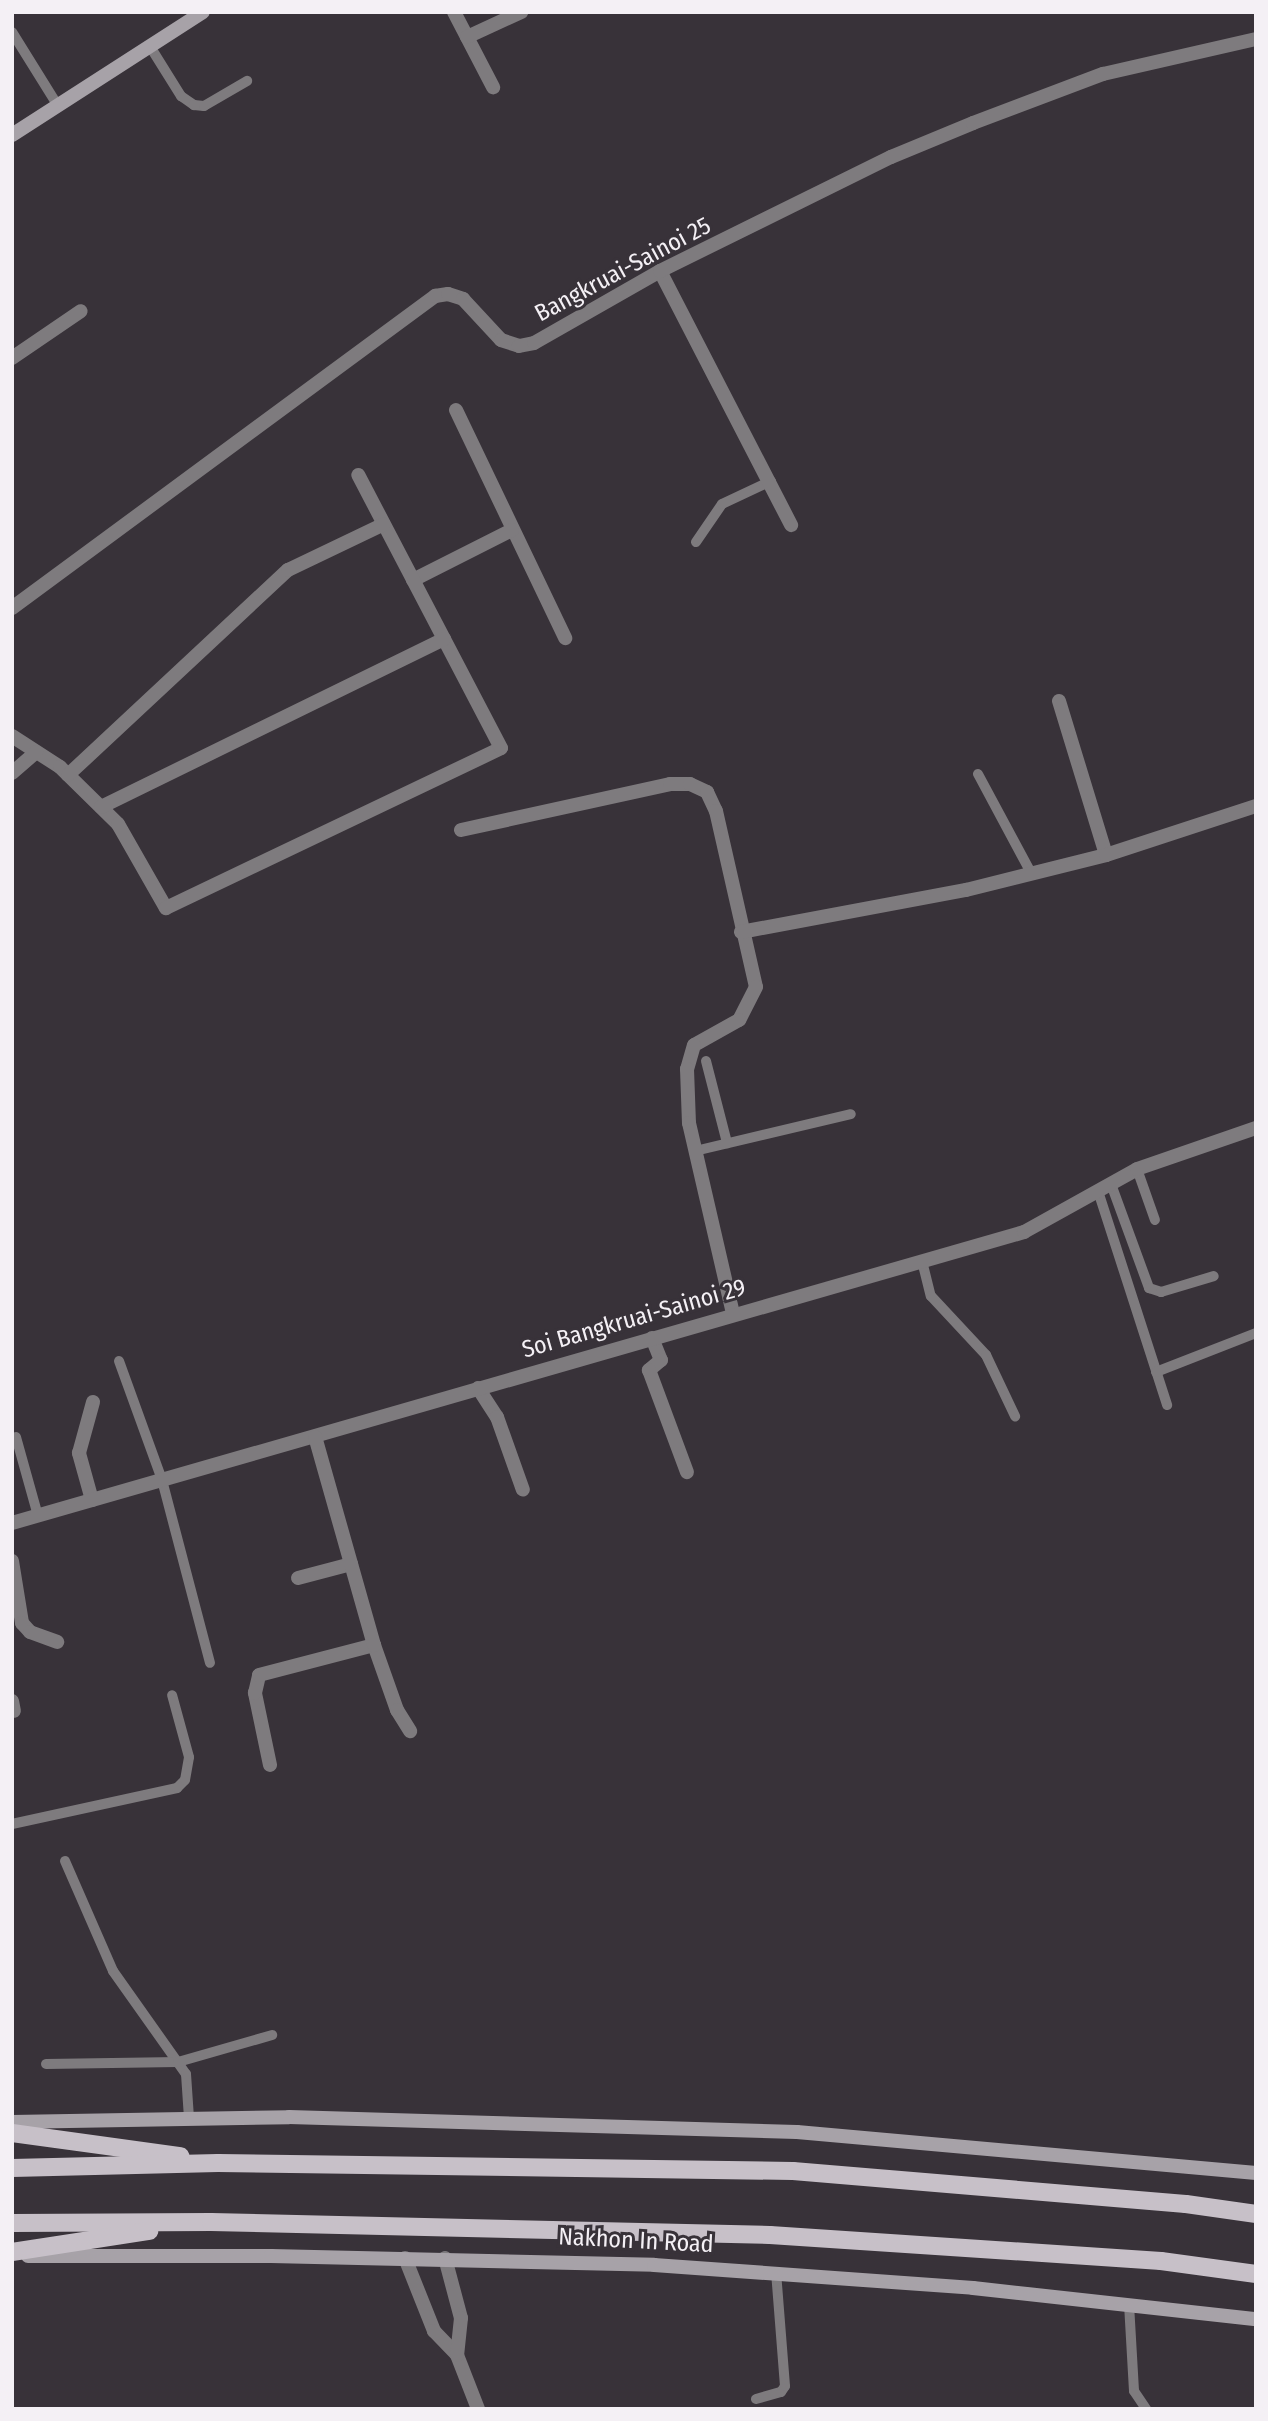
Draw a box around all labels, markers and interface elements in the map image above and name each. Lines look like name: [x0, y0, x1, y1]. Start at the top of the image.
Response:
street label: Bangkruai-Sainoi 25: [530, 212, 716, 328]
street label: Soi Bangkruai-Sainoi 29: [519, 1273, 749, 1365]
street label: Nakhon In Road: [558, 2223, 714, 2259]

